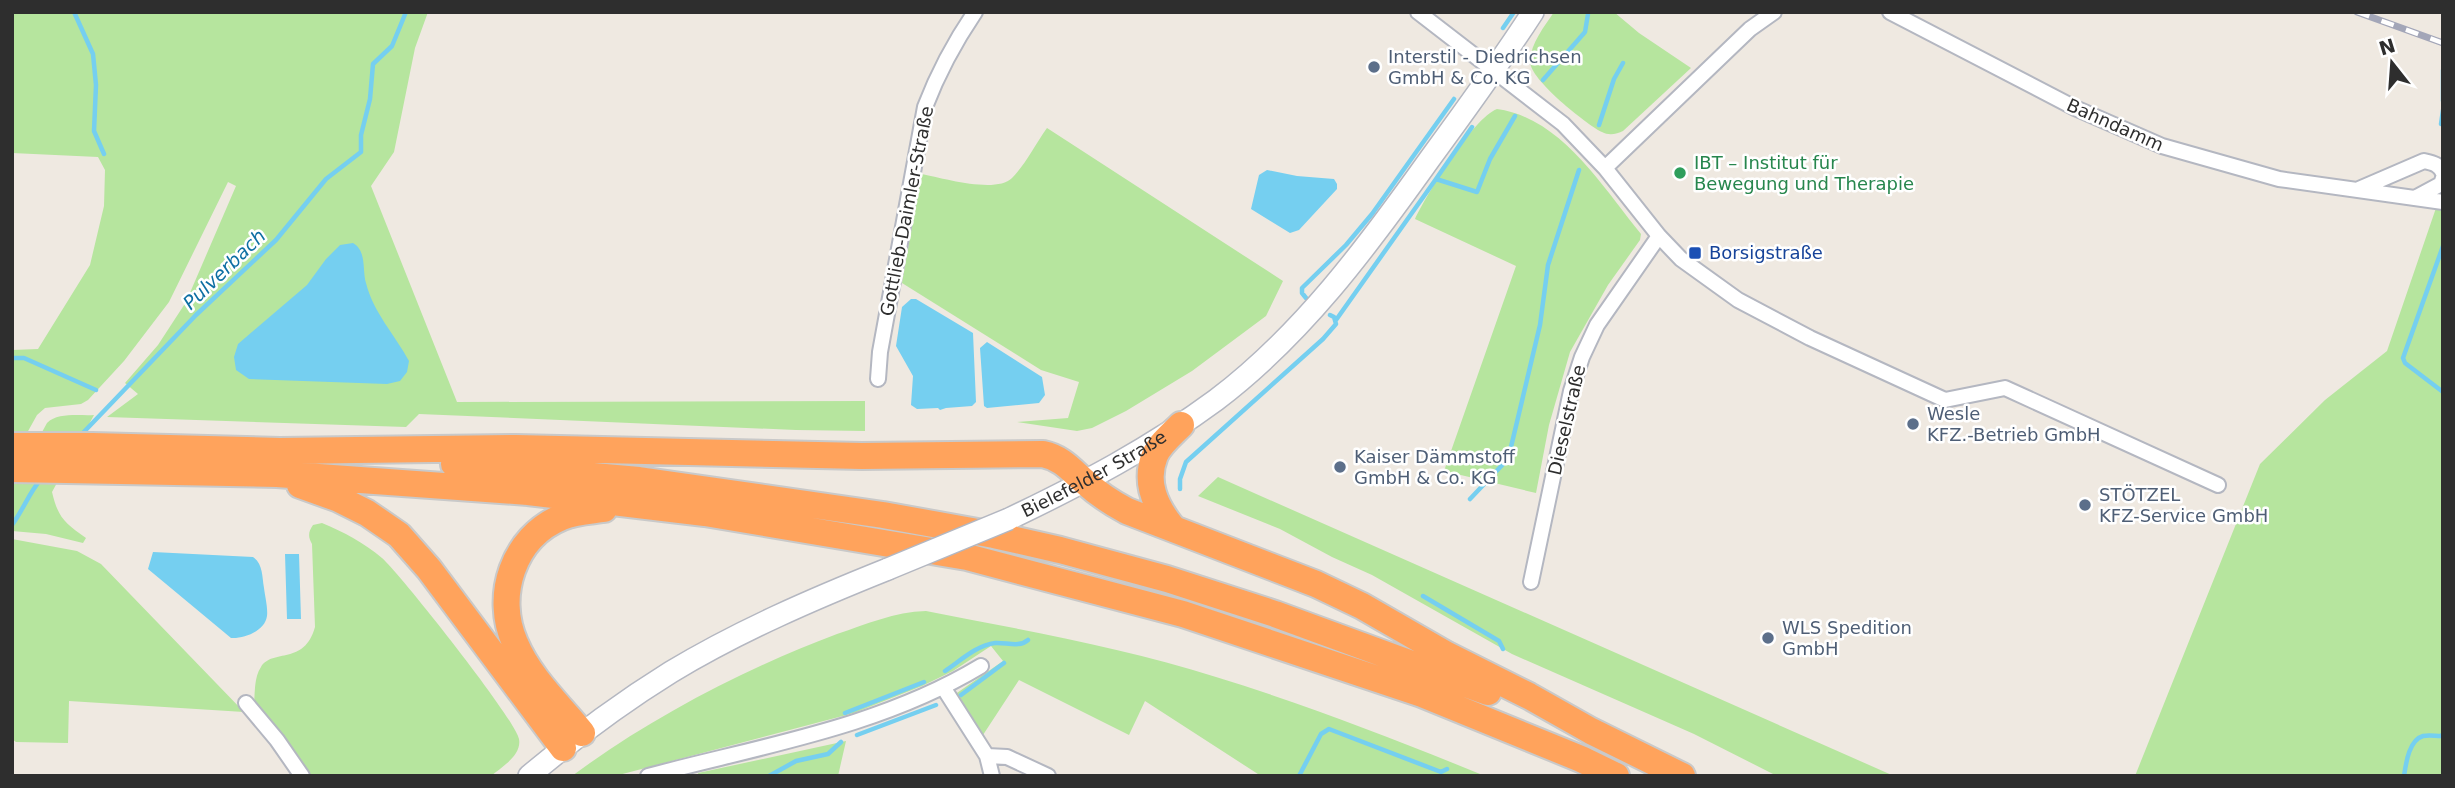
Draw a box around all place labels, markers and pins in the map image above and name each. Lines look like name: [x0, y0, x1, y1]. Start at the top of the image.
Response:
place label: Interstil - Diedrichsen GmbH & Co. KG: [1388, 46, 1582, 88]
marker: Interstil - Diedrichsen GmbH & Co. KG: [1366, 59, 1382, 75]
place label: IBT – Institut für Bewegung und Therapie: [1694, 152, 1914, 194]
marker: IBT – Institut für Bewegung und Therapie: [1672, 165, 1688, 181]
place label: Borsigstraße: [1709, 242, 1823, 263]
marker: Borsigstraße: [1687, 245, 1703, 261]
place label: Wesle KFZ.-Betrieb GmbH: [1927, 403, 2101, 445]
marker: Wesle KFZ.-Betrieb GmbH: [1905, 416, 1921, 432]
place label: Kaiser Dämmstoff GmbH & Co. KG: [1354, 446, 1516, 488]
marker: Kaiser Dämmstoff GmbH & Co. KG: [1332, 459, 1348, 475]
place label: STÖTZEL KFZ-Service GmbH: [2099, 484, 2268, 526]
marker: STÖTZEL KFZ-Service GmbH: [2077, 497, 2093, 513]
place label: WLS Spedition GmbH: [1782, 617, 1912, 659]
marker: WLS Spedition GmbH: [1760, 630, 1776, 646]

